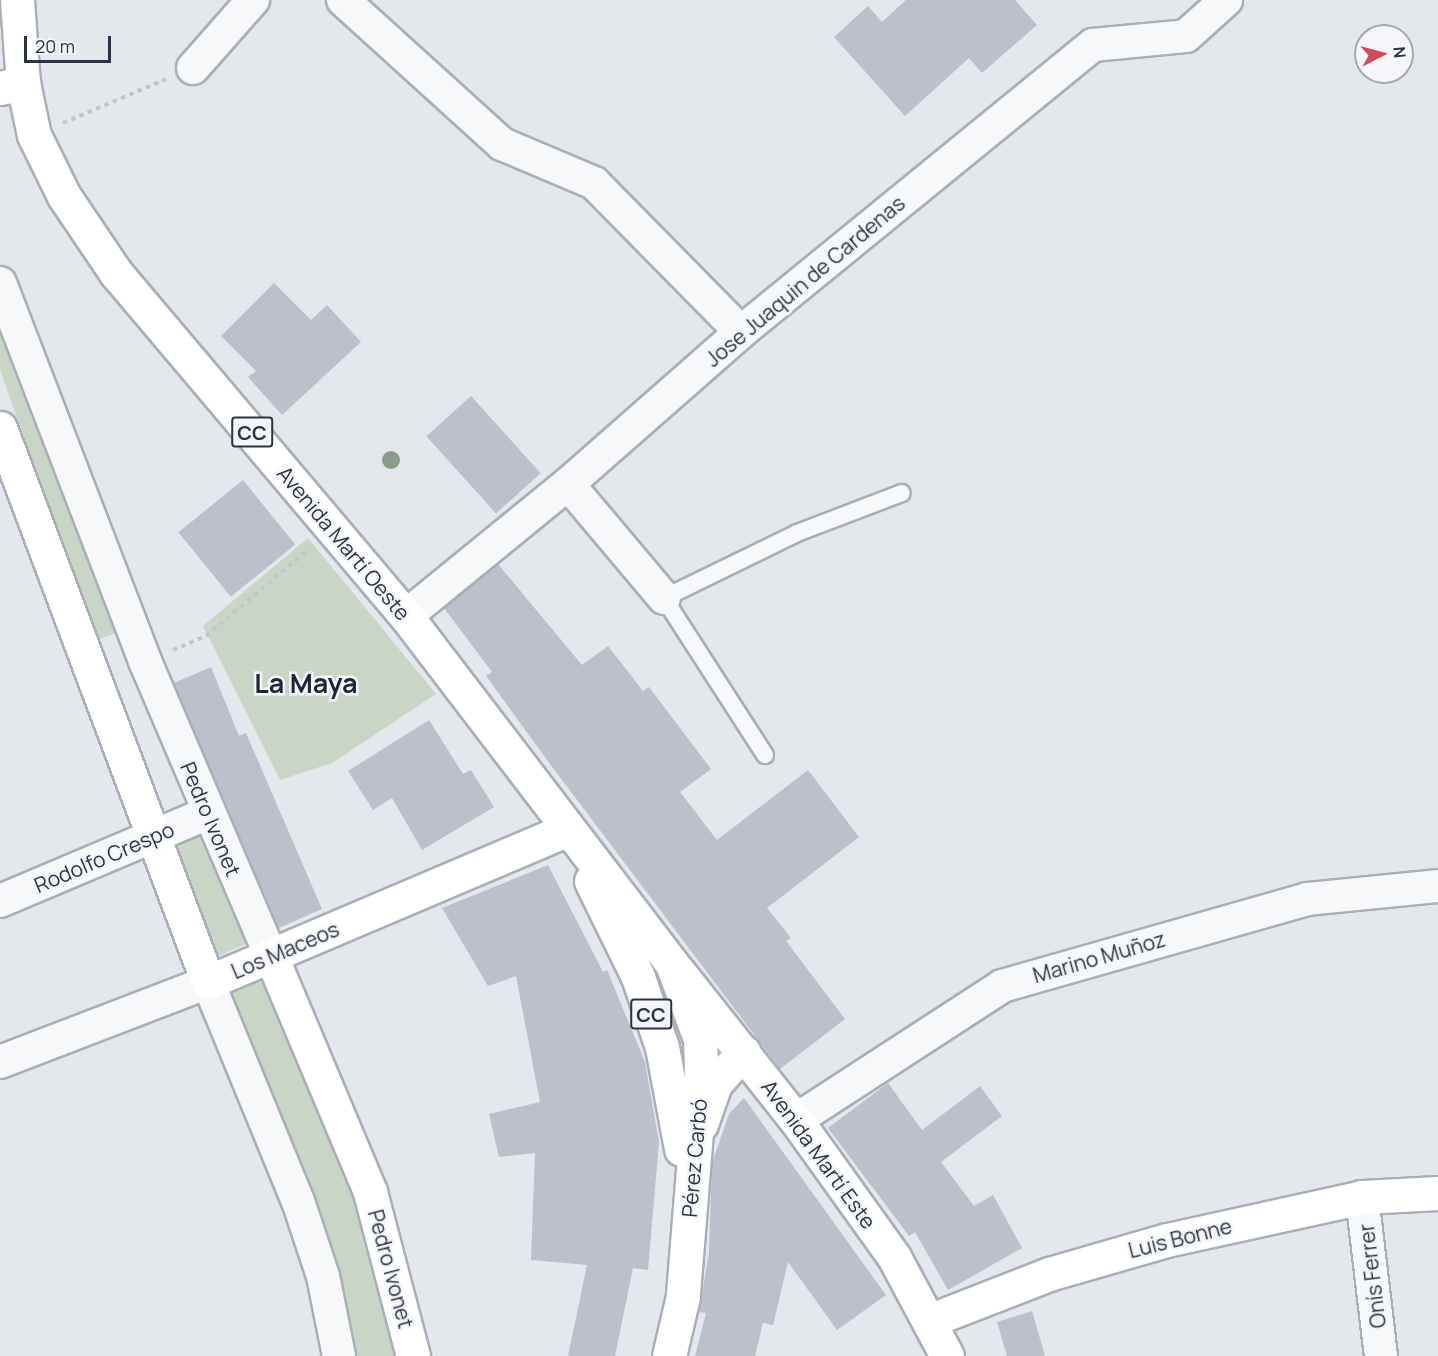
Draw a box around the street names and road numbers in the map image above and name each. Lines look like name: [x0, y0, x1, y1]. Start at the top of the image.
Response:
street label: Jose Juaquin de Cardenas: [700, 190, 910, 372]
road number: CC: [231, 415, 273, 449]
street label: Avenida Martí Oeste: [272, 461, 416, 625]
street label: Pedro Ivonet: [176, 758, 246, 880]
street label: Rodolfo Crespo: [30, 816, 178, 898]
street label: Los Maceos: [227, 916, 343, 984]
street label: Marino Muñoz: [1030, 926, 1168, 988]
road number: CC: [630, 997, 672, 1031]
street label: Avenida Martí Este: [756, 1075, 882, 1233]
street label: Pérez Carbó: [676, 1098, 712, 1218]
street label: Pedro Ivonet: [363, 1207, 419, 1331]
street label: Luis Bonne: [1126, 1213, 1234, 1263]
street label: Onís Ferrer: [1353, 1222, 1391, 1330]

